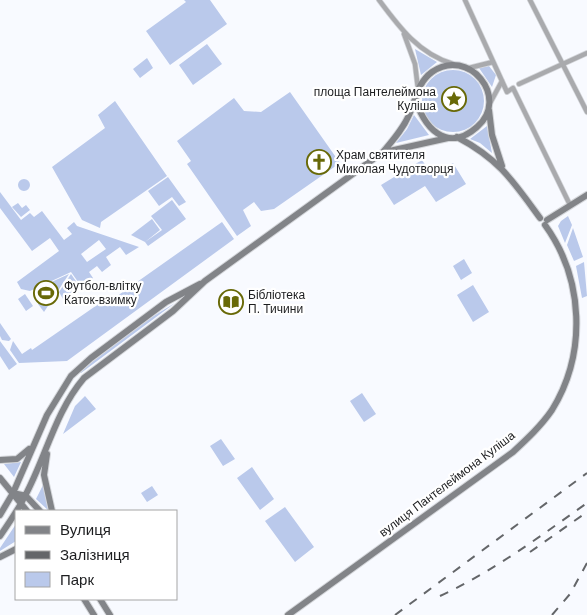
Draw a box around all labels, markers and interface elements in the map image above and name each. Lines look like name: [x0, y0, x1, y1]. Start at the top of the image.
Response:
place label: площа Пантелеймона Куліша: [314, 85, 436, 113]
place icon: площа Пантелеймона Куліша: [441, 86, 467, 112]
place label: Храм святителя Миколая Чудотворця: [336, 148, 453, 176]
church icon: Храм святителя Миколая Чудотворця: [306, 149, 332, 175]
place label: Футбол-влітку Каток-взимку: [64, 279, 142, 307]
sports icon: Футбол-влітку Каток-взимку: [33, 280, 59, 306]
place label: Бібліотека П. Тичини: [248, 288, 306, 316]
library icon: Бібліотека П. Тичини: [218, 289, 244, 315]
street label: вулиця Пантелеймона Куліша: [376, 428, 518, 540]
legend: [15, 510, 178, 600]
text: Вулиця: [60, 521, 111, 538]
text: Залізниця: [60, 546, 130, 563]
text: Парк: [60, 571, 94, 588]

